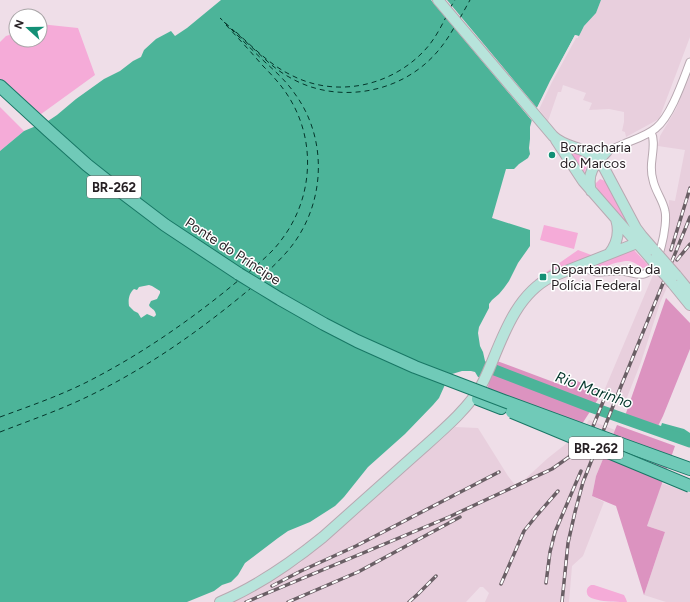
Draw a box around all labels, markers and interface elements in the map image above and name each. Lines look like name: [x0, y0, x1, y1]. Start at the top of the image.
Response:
north arrow: [8, 8, 48, 48]
text: N: [12, 18, 27, 31]
place label: Borracharia do Marcos: [560, 139, 631, 172]
marker: Borracharia do Marcos: [547, 150, 557, 160]
road number: BR-262: [87, 176, 141, 198]
street label: Ponte do Príncipe: [182, 214, 284, 289]
place label: Departamento da Polícia Federal: [551, 261, 660, 294]
marker: Departamento da Polícia Federal: [538, 272, 548, 282]
water label: Rio Marinho: [553, 368, 635, 412]
road number: BR-262: [569, 437, 623, 459]

